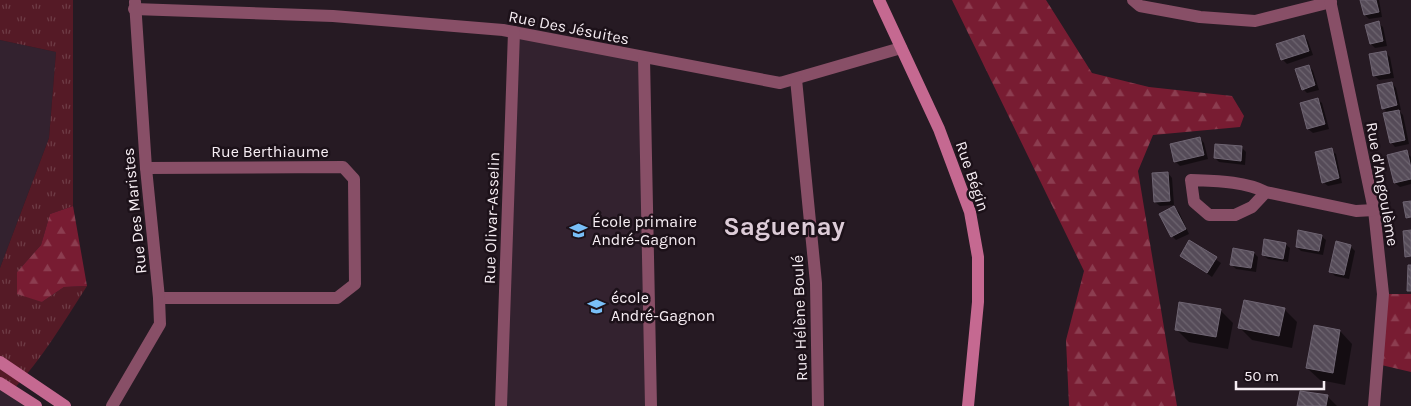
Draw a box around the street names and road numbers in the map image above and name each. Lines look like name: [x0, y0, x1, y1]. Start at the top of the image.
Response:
street label: Rue Des Jésuites: [507, 6, 631, 49]
street label: Rue d'Angoulème: [1362, 121, 1403, 247]
street label: Rue Bégin: [952, 138, 993, 214]
street label: Rue Berthiaume: [211, 142, 329, 161]
street label: Rue Des Maristes: [118, 147, 151, 275]
street label: Rue Olivar-Asselin: [480, 152, 503, 285]
street label: Rue Hélène Boulé: [788, 255, 811, 381]

